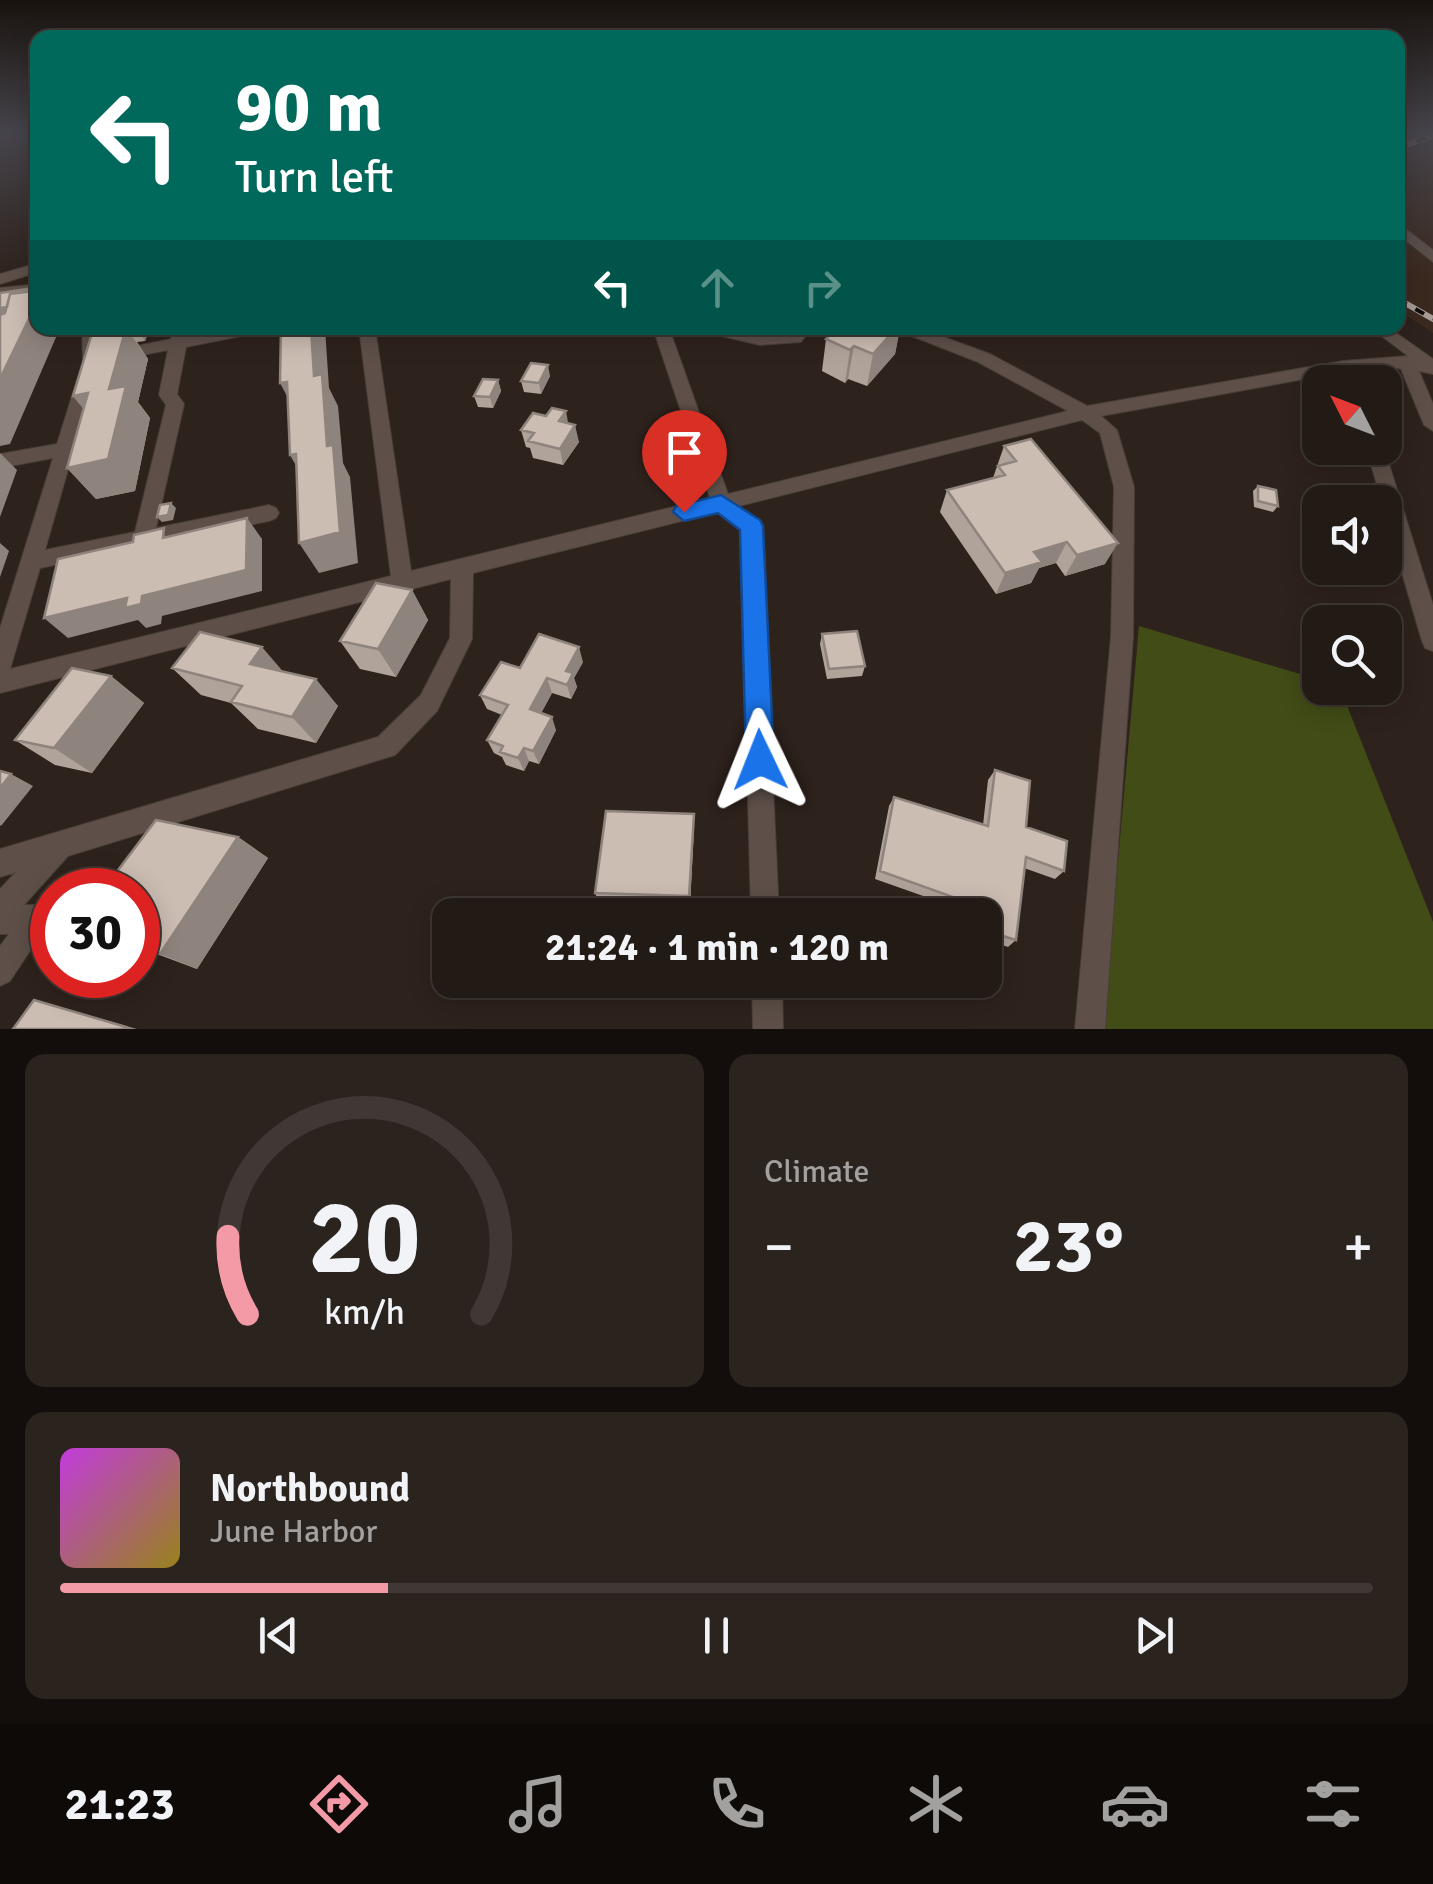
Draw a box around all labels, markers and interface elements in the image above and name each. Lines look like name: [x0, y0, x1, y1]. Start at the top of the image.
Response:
text: 90 m: [235, 64, 383, 150]
icon: left: [70, 70, 200, 200]
text: Turn left: [235, 150, 394, 205]
icon: left: [585, 260, 640, 315]
icon: ahead: [690, 260, 745, 315]
icon: right: [795, 260, 850, 315]
north arrow: [1302, 365, 1402, 465]
map controls: [1302, 365, 1402, 705]
pin: [642, 410, 727, 513]
icon: arrive: [657, 425, 712, 480]
button: sound: [1302, 485, 1402, 585]
button: search: [1302, 605, 1402, 705]
position arrow: [708, 708, 812, 812]
speed limit sign: 30: [30, 868, 160, 998]
text: 21:24 · 1 min · 120 m: [545, 924, 889, 971]
text: Climate: [764, 1152, 870, 1191]
text: 20: [308, 1174, 421, 1302]
text: 23°: [1013, 1200, 1124, 1293]
text: −: [764, 1213, 794, 1281]
text: +: [1343, 1213, 1373, 1281]
text: km/h: [324, 1290, 405, 1334]
text: Northbound: [210, 1465, 410, 1512]
text: June Harbor: [210, 1512, 377, 1551]
icon: previous: [251, 1608, 306, 1663]
icon: pause: [689, 1608, 744, 1663]
icon: next: [1127, 1608, 1182, 1663]
icon: directions: [304, 1769, 374, 1839]
icon: music: [503, 1769, 573, 1839]
icon: phone: [702, 1769, 772, 1839]
icon: climate: [901, 1769, 971, 1839]
icon: car: [1100, 1769, 1170, 1839]
icon: filters: [1298, 1769, 1368, 1839]
text: 21:23: [64, 1777, 175, 1832]

